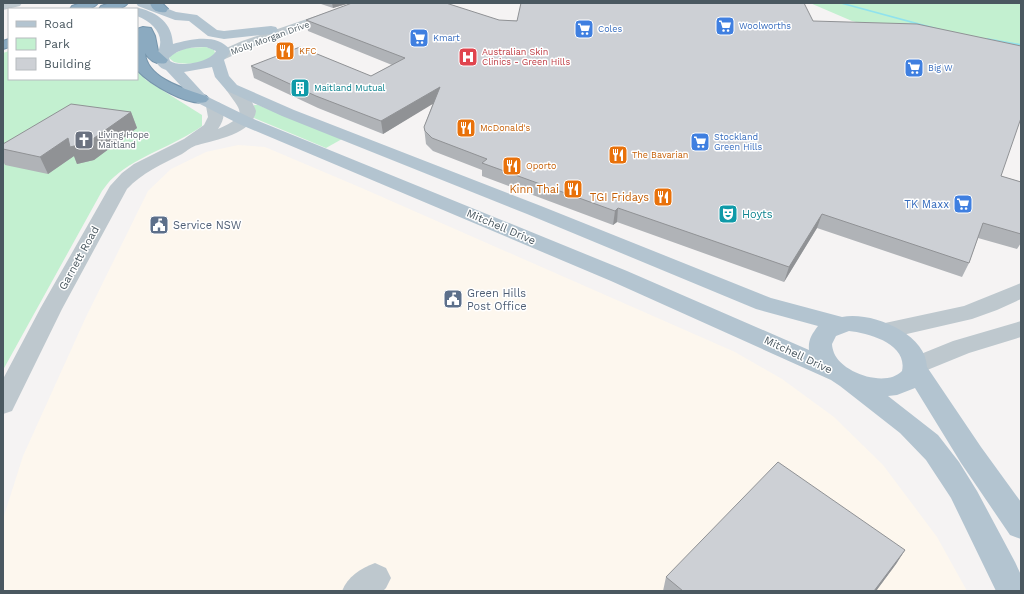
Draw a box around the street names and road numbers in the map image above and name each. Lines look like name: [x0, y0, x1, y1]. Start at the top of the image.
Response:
street label: Molly Morgan Drive: [229, 19, 311, 57]
street label: Mitchell Drive: [465, 207, 537, 247]
street label: Garnett Road: [56, 224, 102, 292]
street label: Mitchell Drive: [762, 334, 834, 376]

